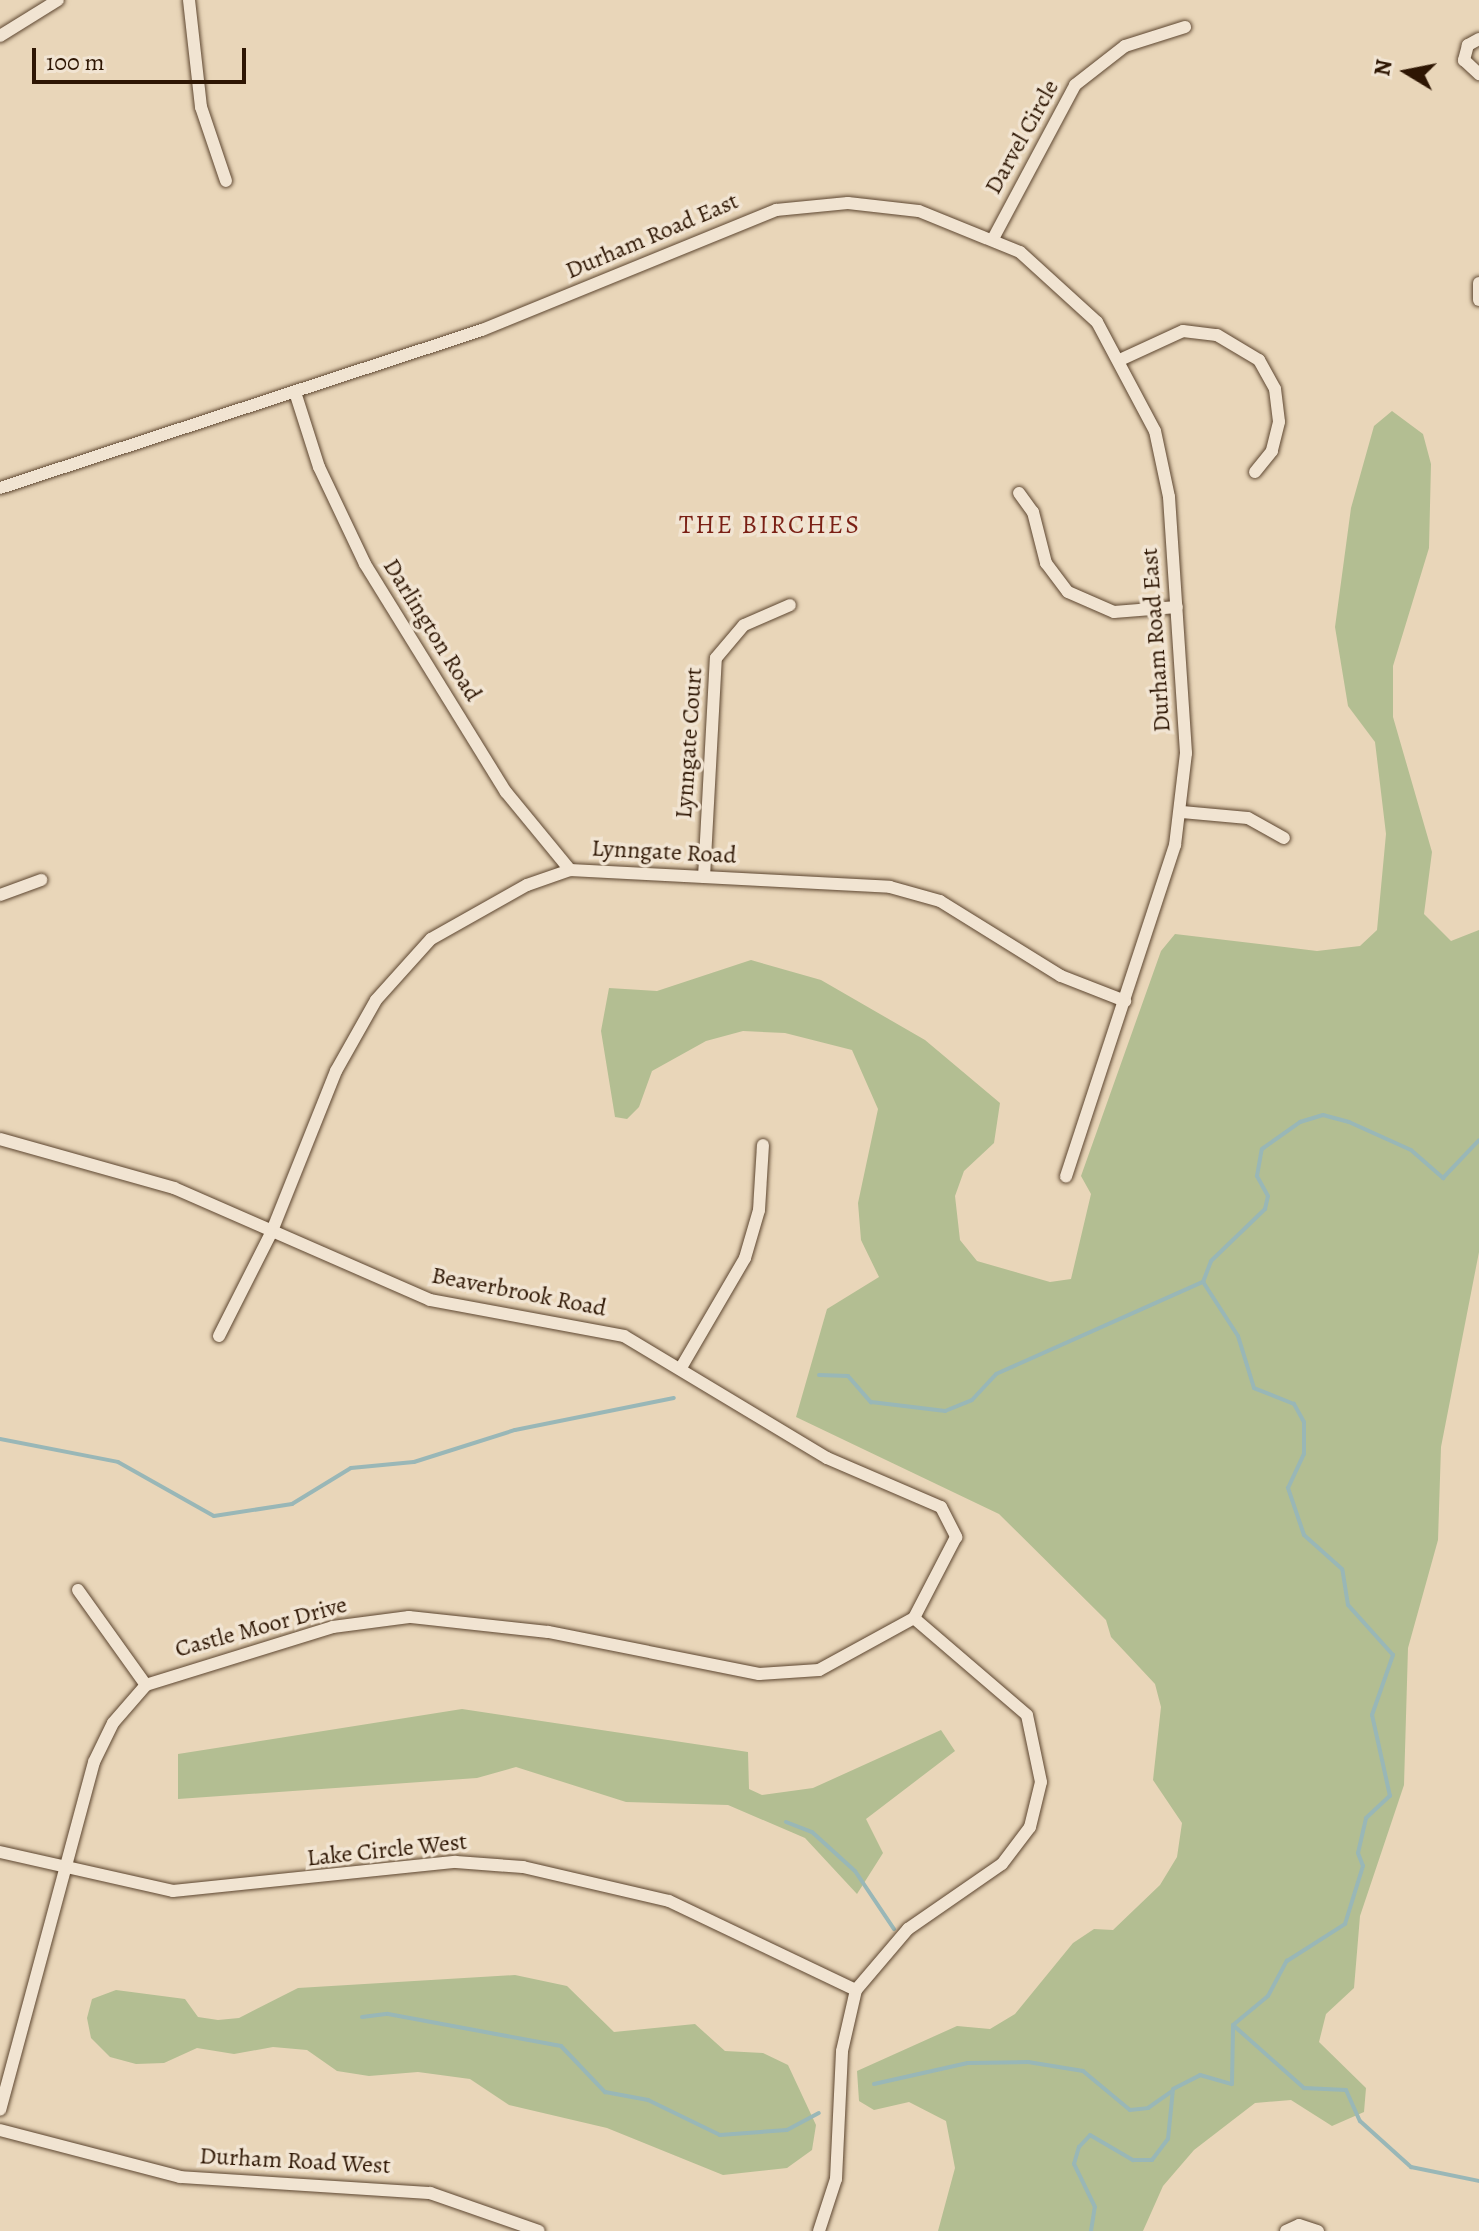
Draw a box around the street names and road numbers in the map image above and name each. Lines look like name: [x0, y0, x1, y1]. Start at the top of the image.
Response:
street label: Darvel Circle: [979, 75, 1065, 199]
street label: Durham Road East: [561, 187, 743, 285]
street label: Durham Road East: [1135, 547, 1177, 733]
street label: Darlington Road: [377, 553, 487, 707]
street label: Lynngate Court: [669, 666, 709, 820]
street label: Lynngate Road: [591, 834, 737, 870]
street label: Beaverbrook Road: [429, 1261, 609, 1323]
street label: Castle Moor Drive: [172, 1590, 350, 1664]
street label: Lake Circle West: [305, 1827, 469, 1873]
street label: Durham Road West: [199, 2142, 391, 2180]

